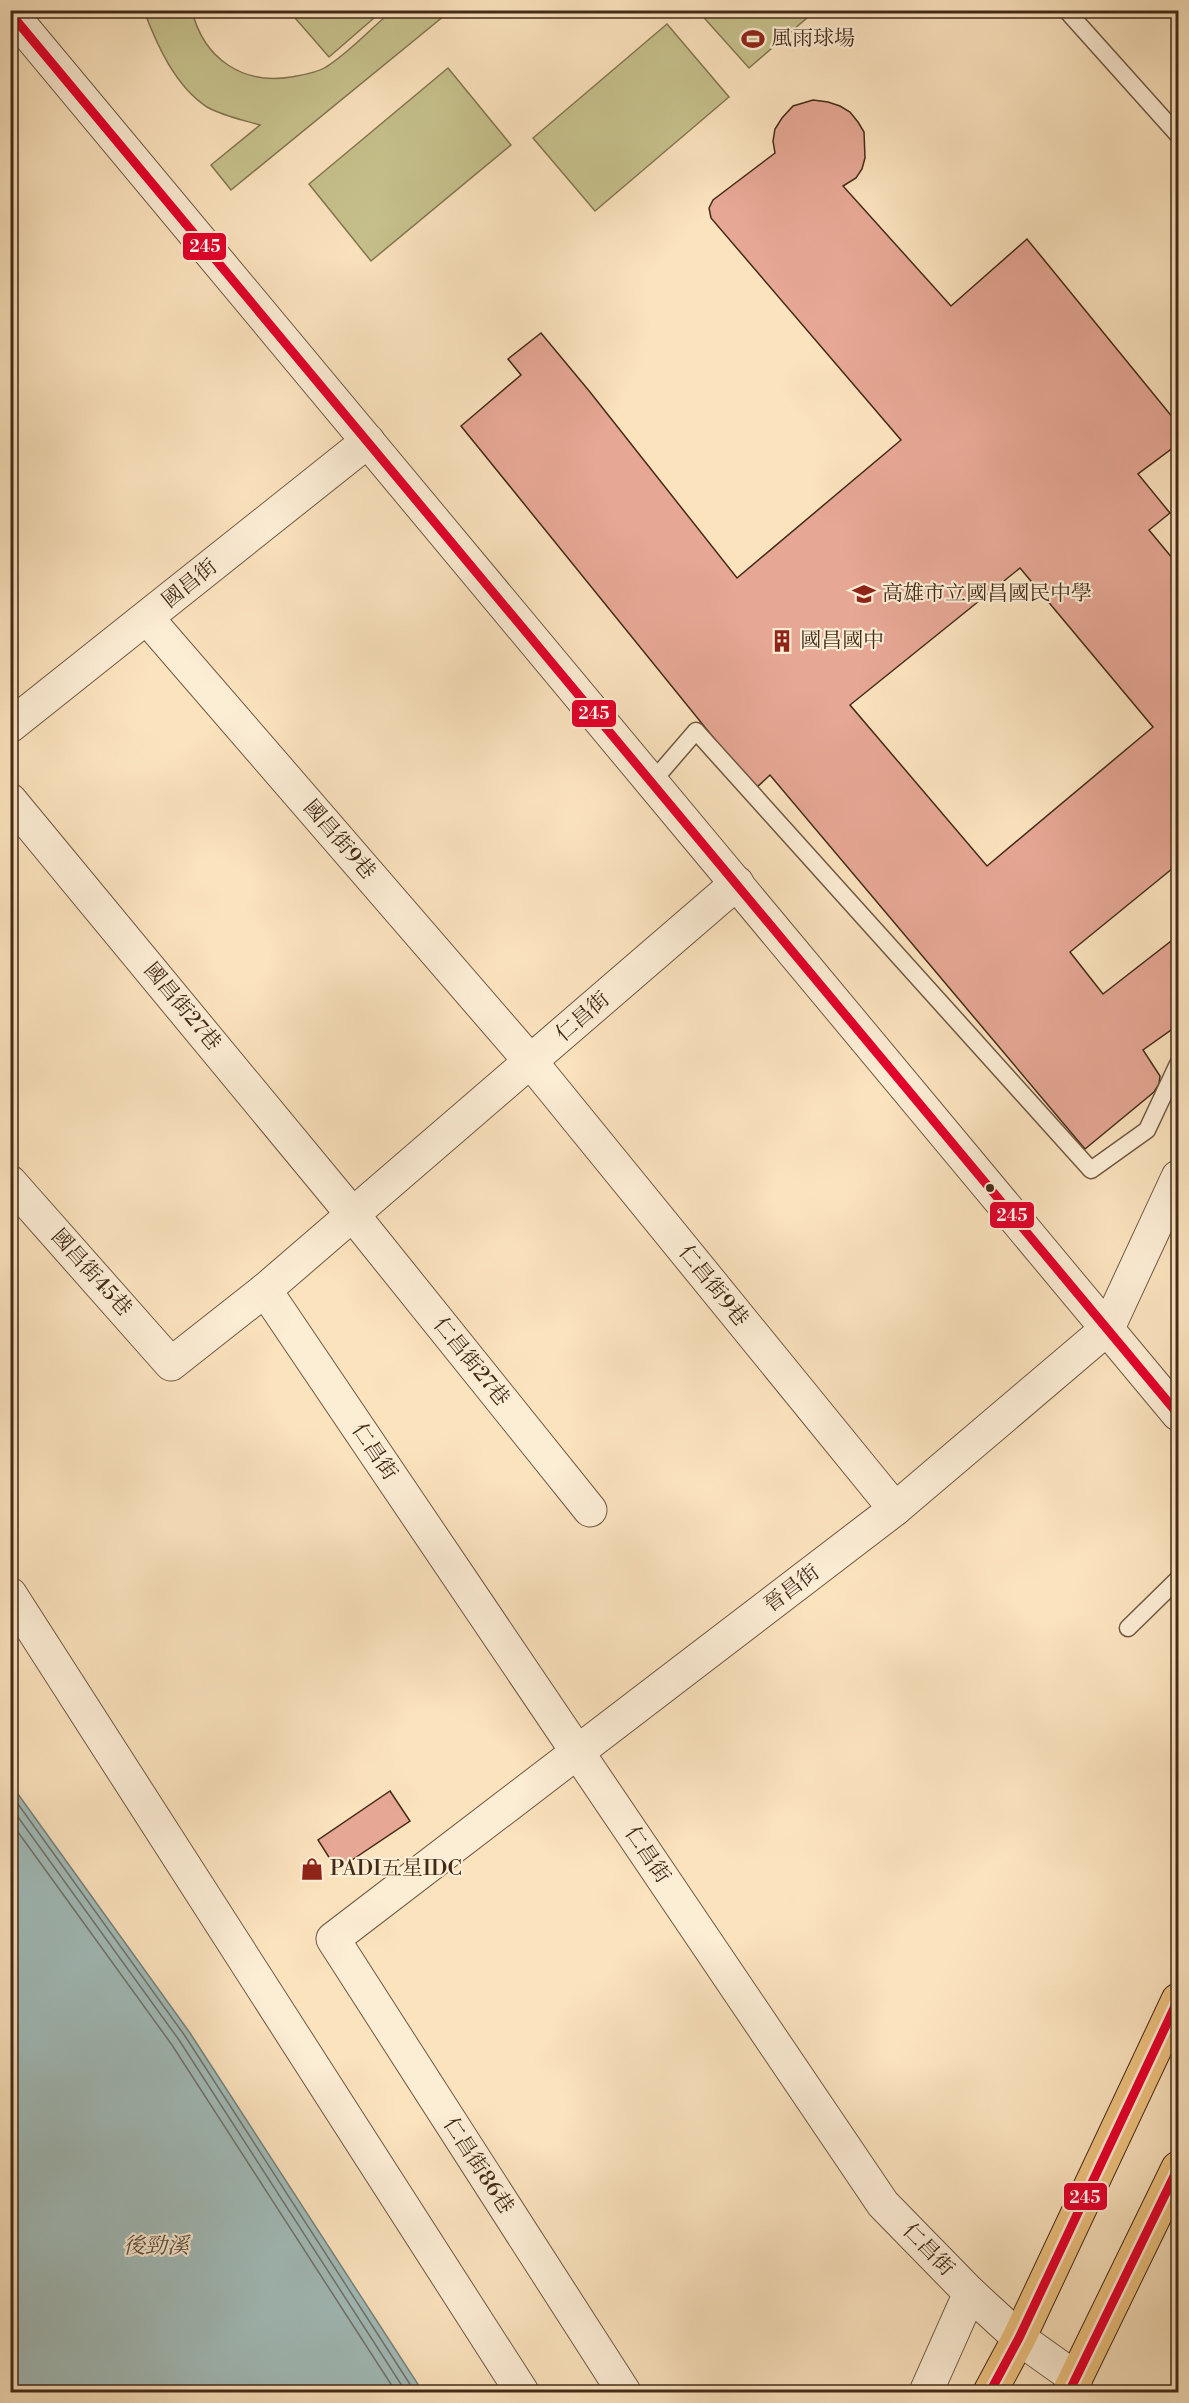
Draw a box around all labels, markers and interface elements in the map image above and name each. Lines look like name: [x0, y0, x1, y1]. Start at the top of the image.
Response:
sports icon: 風雨球場: [740, 26, 766, 52]
place label: 風雨球場: [771, 26, 855, 52]
line badge: 245: [182, 232, 227, 261]
text: 245: [190, 237, 220, 257]
street label: 國昌街: [157, 554, 223, 614]
school or university icon: 高雄市立國昌國民中學: [851, 581, 877, 607]
place label: 高雄市立國昌國民中學: [882, 581, 1092, 607]
building icon: 國昌國中: [769, 628, 795, 654]
place label: 國昌國中: [800, 628, 884, 654]
line badge: 245: [571, 699, 617, 728]
text: 245: [579, 704, 609, 724]
street label: 國昌街9巷: [297, 795, 381, 885]
street label: 國昌街27巷: [138, 958, 226, 1056]
street label: 仁昌街: [551, 987, 615, 1047]
unlabelled marker: [984, 1182, 996, 1194]
line badge: 245: [989, 1201, 1035, 1229]
text: 245: [997, 1206, 1027, 1226]
street label: 國昌街45巷: [45, 1224, 137, 1322]
street label: 仁昌街9巷: [672, 1240, 754, 1332]
street label: 仁昌街27巷: [427, 1312, 515, 1412]
street label: 仁昌街: [346, 1419, 402, 1485]
street label: 晉昌街: [759, 1560, 825, 1618]
street label: 仁昌街: [619, 1822, 675, 1888]
shop icon: PADI五星IDC: [299, 1856, 325, 1882]
place label: PADI五星IDC: [330, 1856, 462, 1882]
street label: 仁昌街86巷: [437, 2113, 519, 2219]
line badge: 245: [1063, 2182, 1108, 2211]
text: 245: [1070, 2188, 1100, 2208]
street label: 仁昌街: [897, 2218, 959, 2282]
water label: 後勁溪: [123, 2233, 191, 2260]

